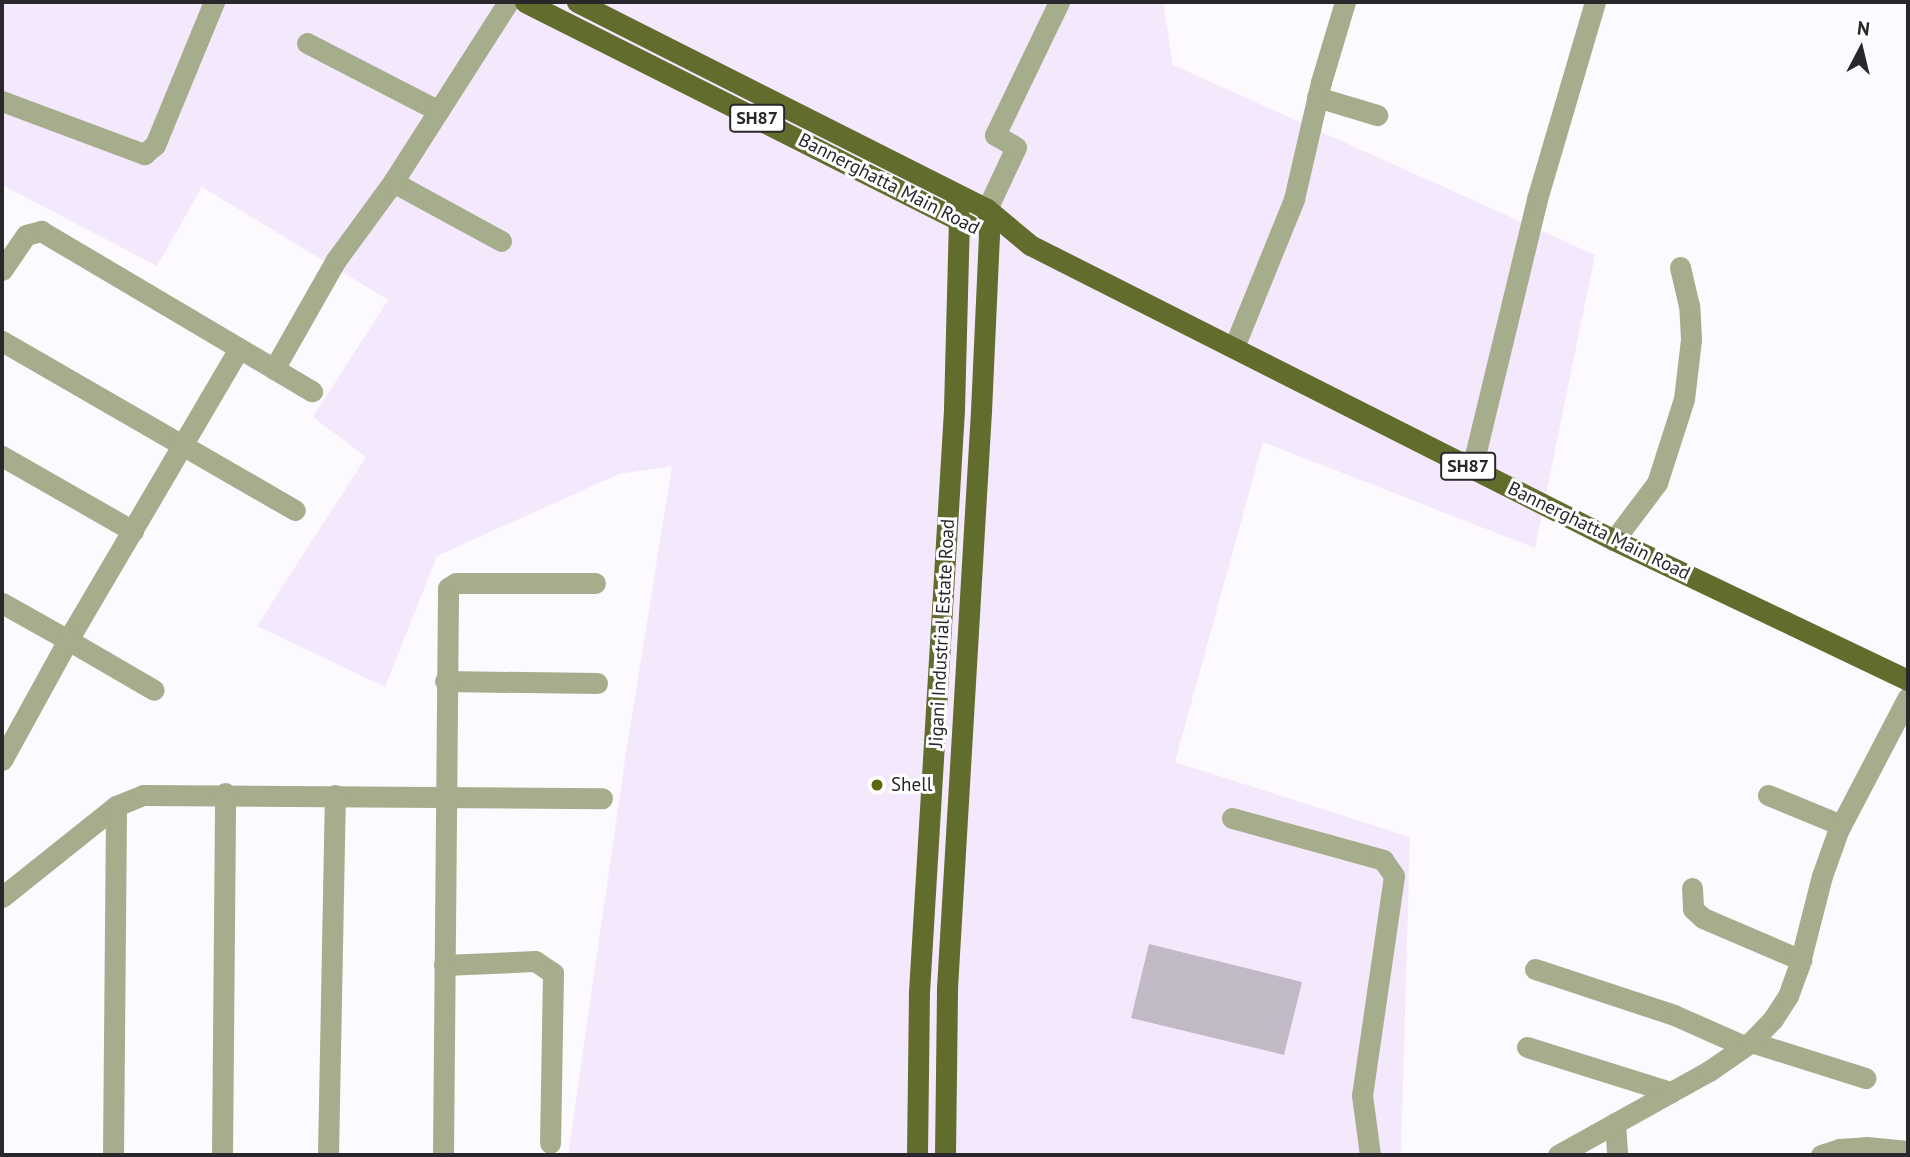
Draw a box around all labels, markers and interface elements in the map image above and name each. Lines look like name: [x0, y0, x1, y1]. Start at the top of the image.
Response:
north arrow: [1826, 14, 1896, 84]
text: N: [1856, 15, 1871, 41]
road number: SH87: [729, 104, 785, 132]
street label: Bannerghatta Main Road: [795, 128, 983, 240]
road number: SH87: [1440, 452, 1496, 480]
street label: Bannerghatta Main Road: [1504, 477, 1694, 585]
street label: Jigani Industrial Estate Road: [925, 518, 959, 748]
place label: Shell: [891, 774, 932, 796]
marker: Shell: [869, 777, 885, 793]

